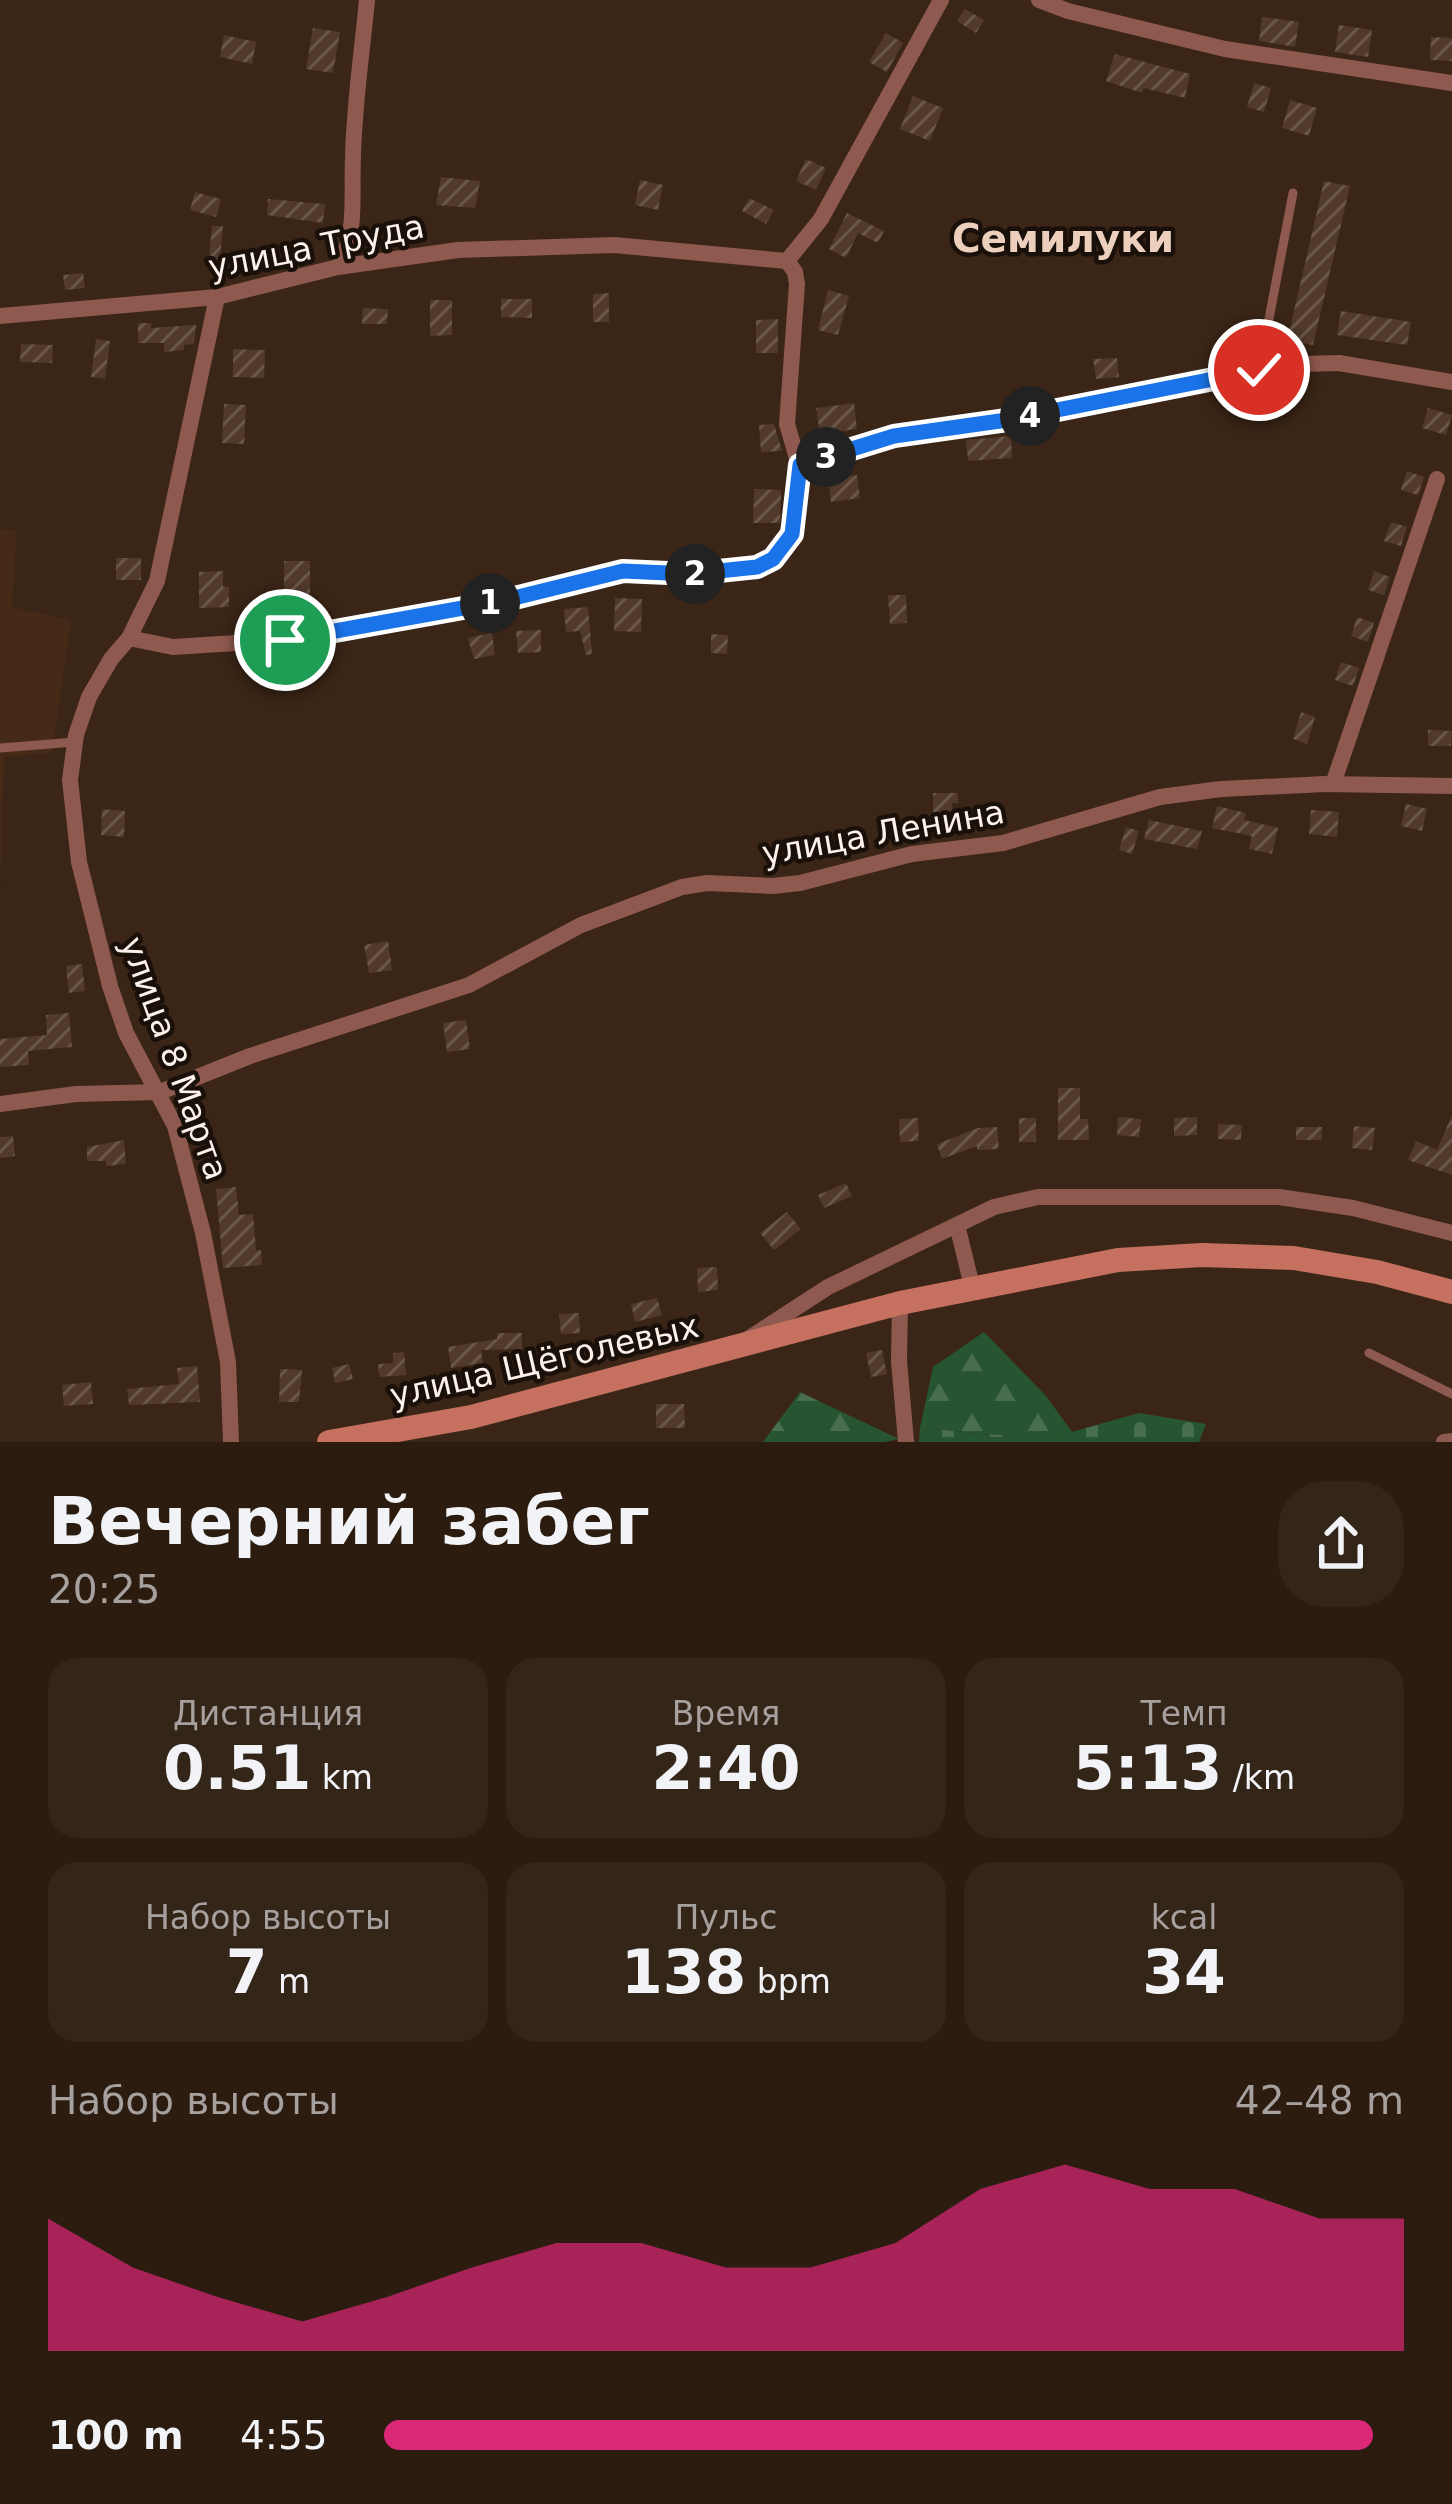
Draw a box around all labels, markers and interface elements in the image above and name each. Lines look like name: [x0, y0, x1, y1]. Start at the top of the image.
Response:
street label: улица Труда: [205, 206, 427, 287]
district label: Семилуки: [952, 216, 1174, 261]
pin: [1208, 319, 1310, 421]
icon: check: [1226, 337, 1292, 403]
pin: 4: [1000, 386, 1060, 446]
text: 4: [1019, 396, 1041, 435]
pin: 3: [796, 427, 856, 487]
text: 3: [815, 437, 837, 476]
pin: 2: [665, 544, 725, 604]
text: 2: [684, 554, 706, 593]
pin: 1: [460, 573, 520, 633]
text: 1: [479, 583, 501, 622]
pin: [234, 589, 336, 691]
icon: arrive: [252, 607, 318, 673]
street label: улица Ленина: [759, 792, 1007, 873]
street label: улица 8 Марта: [112, 931, 237, 1185]
street label: улица Щёголевых: [386, 1306, 702, 1415]
button: share: [1278, 1481, 1404, 1607]
text: Вечерний забег: [48, 1483, 650, 1560]
text: 20:25: [48, 1567, 160, 1612]
text: Дистанция: [173, 1694, 363, 1733]
text: Время: [672, 1694, 780, 1733]
text: Темп: [1141, 1694, 1227, 1733]
text: 0.51: [163, 1733, 311, 1803]
text: 2:40: [651, 1733, 801, 1803]
text: 5:13: [1073, 1733, 1222, 1803]
text: km: [311, 1758, 373, 1797]
text: /km: [1222, 1758, 1295, 1797]
text: Набор высоты: [145, 1898, 391, 1937]
text: Пульс: [674, 1898, 778, 1937]
text: kcal: [1151, 1898, 1217, 1937]
text: 7: [226, 1937, 268, 2007]
text: 138: [621, 1937, 746, 2007]
text: 34: [1142, 1937, 1226, 2007]
text: m: [268, 1962, 310, 2001]
text: bpm: [746, 1962, 831, 2001]
text: Набор высоты: [48, 2078, 339, 2123]
text: 42–48 m: [1235, 2078, 1404, 2123]
text: 100 m: [48, 2413, 184, 2458]
text: 4:55: [240, 2413, 328, 2458]

